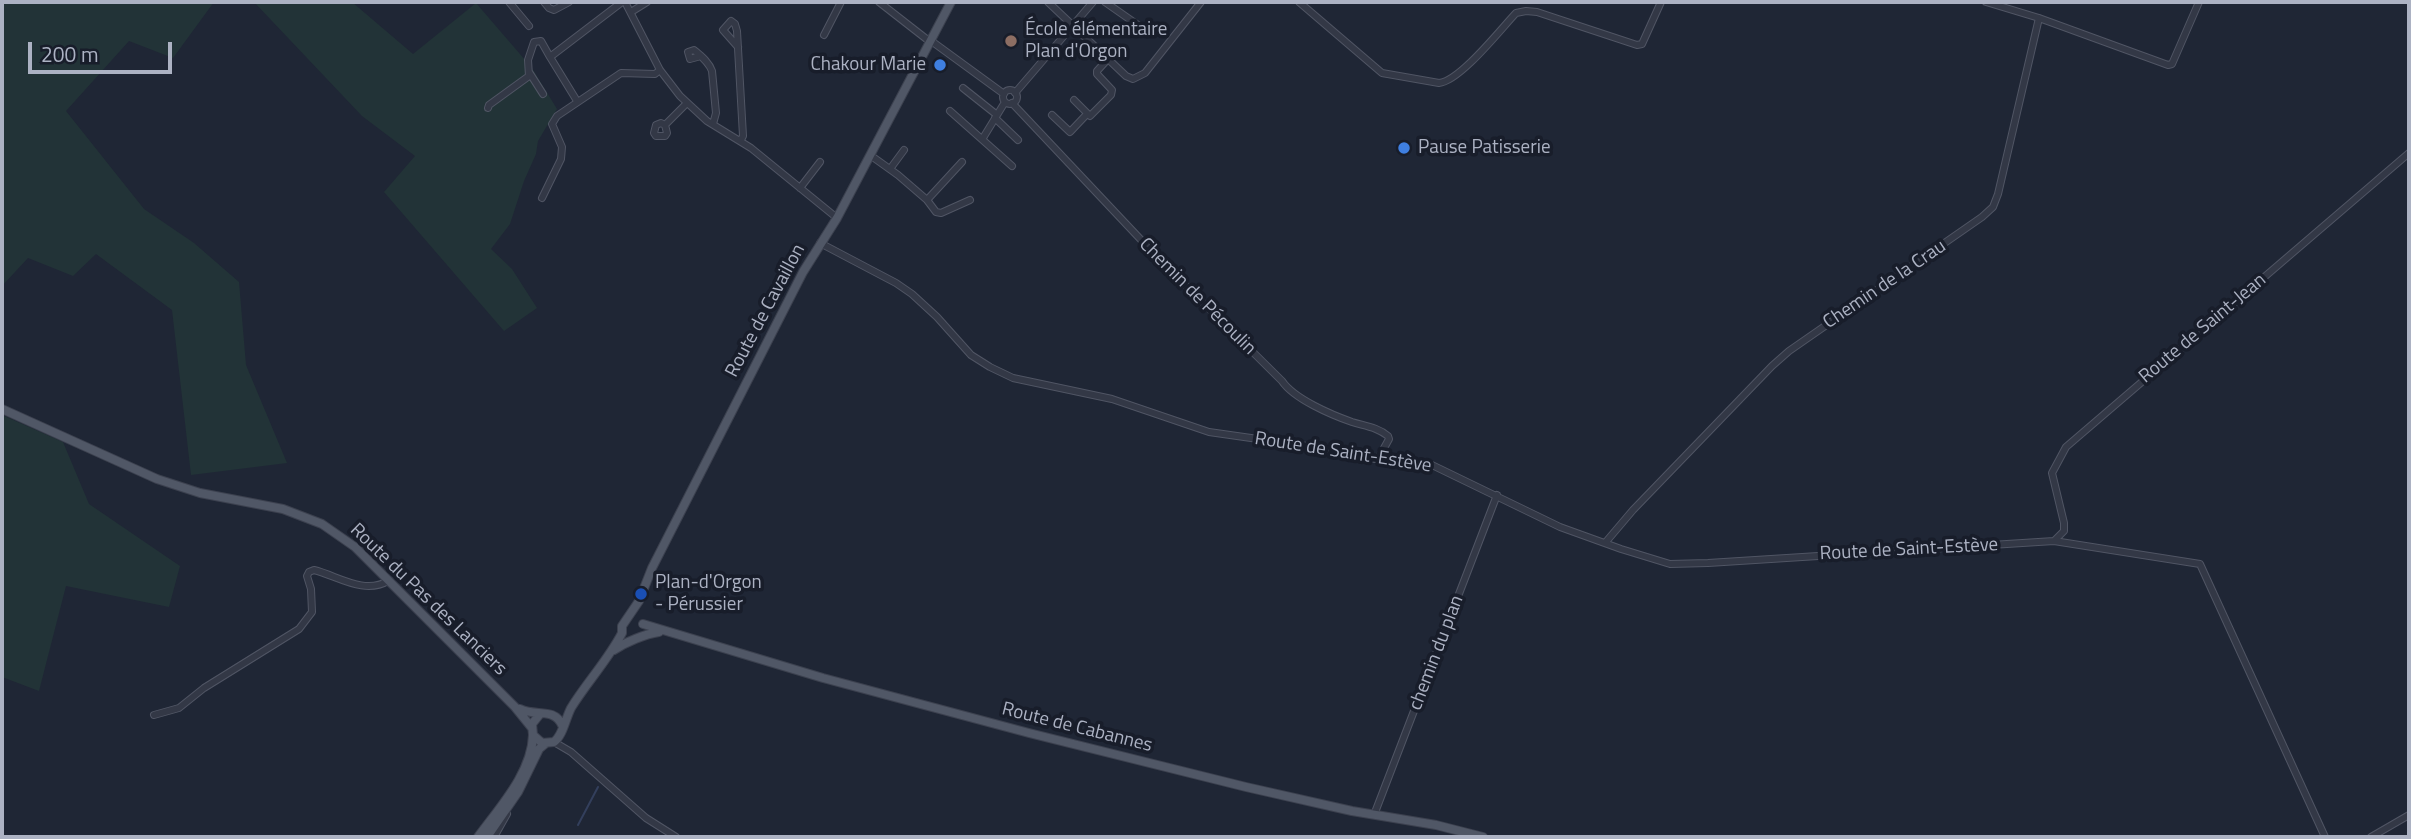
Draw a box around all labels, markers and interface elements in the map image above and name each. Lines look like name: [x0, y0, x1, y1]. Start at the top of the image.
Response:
place label: École élémentaire Plan d'Orgon: [1025, 19, 1167, 63]
scale bar: [32, 28, 175, 72]
marker: École élémentaire Plan d'Orgon: [1003, 33, 1019, 49]
text: 200 m: [41, 38, 98, 70]
place label: Chakour Marie: [810, 54, 926, 76]
marker: Chakour Marie: [932, 57, 948, 73]
place label: Pause Patisserie: [1418, 137, 1551, 159]
marker: Pause Patisserie: [1396, 140, 1412, 156]
street label: Chemin de Pécoulin: [1134, 234, 1260, 360]
street label: Chemin de la Crau: [1819, 236, 1951, 334]
street label: Route de Cavaillon: [721, 241, 811, 381]
street label: Route de Saint-Jean: [2135, 269, 2271, 389]
street label: Route de Saint-Estève: [1253, 428, 1433, 478]
street label: Route du Pas des Lanciers: [345, 519, 511, 681]
street label: Route de Saint-Estève: [1819, 534, 1999, 566]
place label: Plan-d'Orgon - Pérussier: [655, 572, 762, 616]
marker: Plan-d'Orgon - Pérussier: [633, 586, 649, 602]
street label: chemin du plan: [1405, 592, 1469, 714]
street label: Route de Cabannes: [999, 698, 1155, 758]

